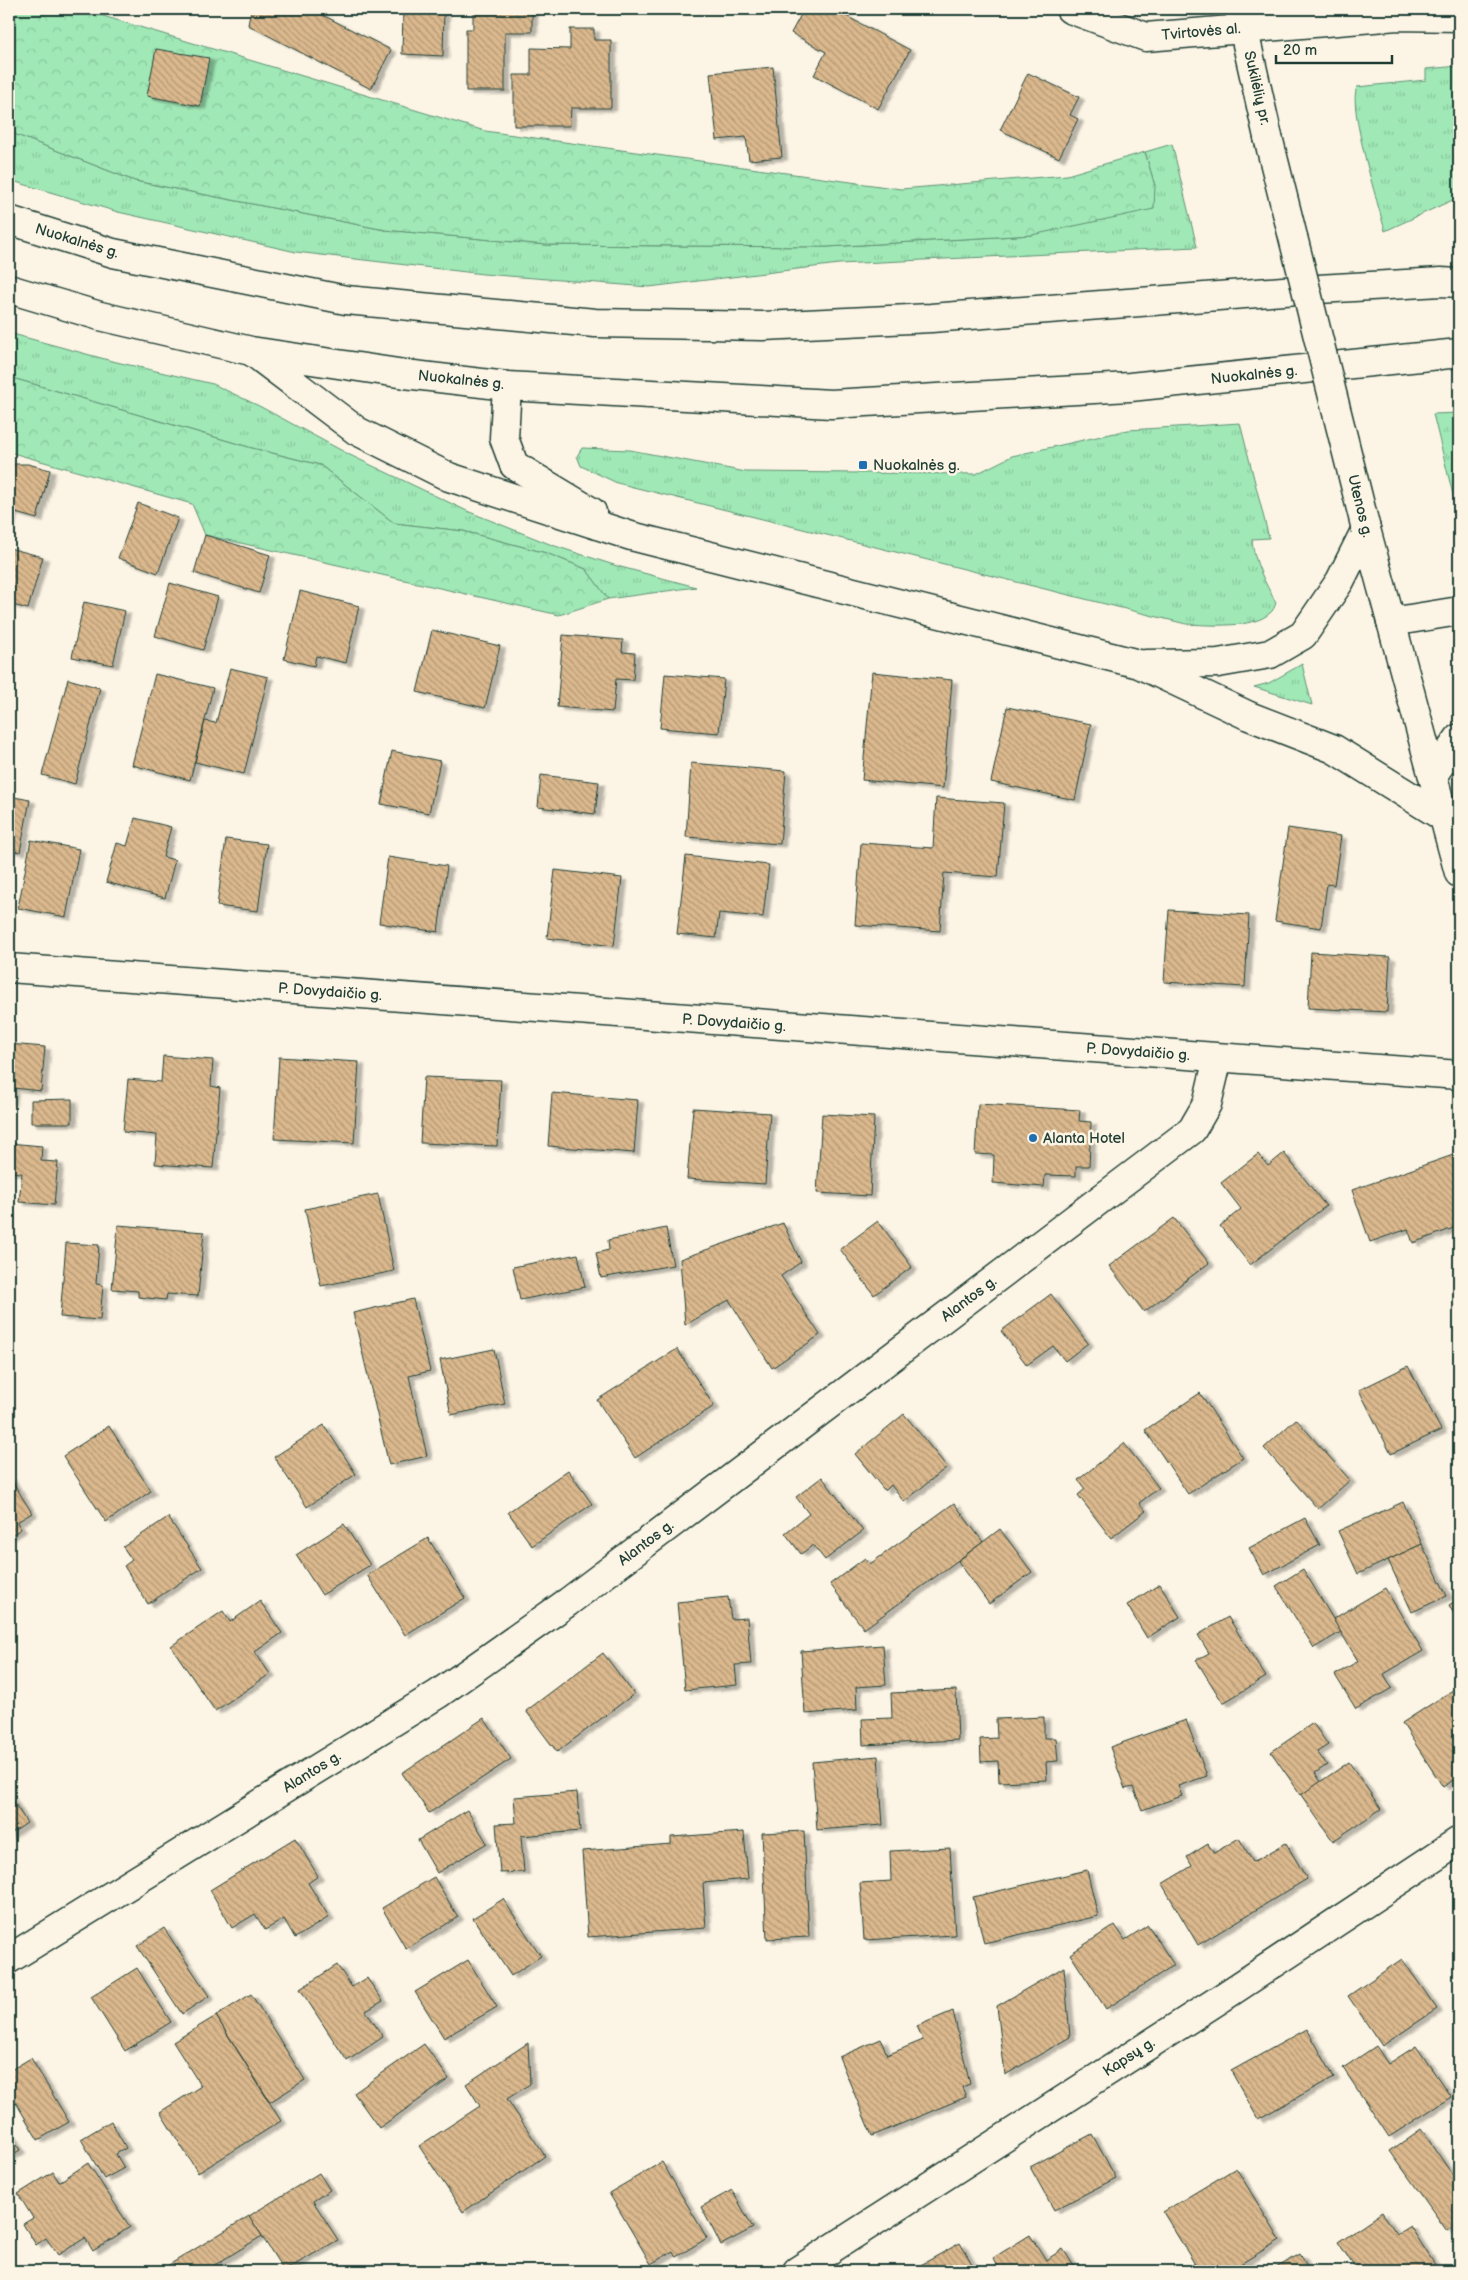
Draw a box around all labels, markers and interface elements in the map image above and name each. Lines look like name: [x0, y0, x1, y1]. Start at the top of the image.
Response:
street label: Tvirtovės al.: [1161, 19, 1241, 45]
scale bar: [1276, 32, 1392, 64]
text: 20 m: [1283, 41, 1317, 60]
street label: Sukilėlių pr.: [1239, 49, 1275, 127]
street label: Nuokalnės g.: [33, 219, 121, 263]
street label: Nuokalnės g.: [1210, 361, 1298, 389]
street label: Nuokalnės g.: [417, 366, 505, 394]
place label: Nuokalnės g.: [873, 456, 960, 475]
marker: Nuokalnės g.: [857, 459, 869, 471]
street label: Utenos g.: [1343, 473, 1377, 539]
street label: P. Dovydaičio g.: [277, 979, 383, 1005]
street label: P. Dovydaičio g.: [681, 1010, 787, 1036]
street label: P. Dovydaičio g.: [1085, 1039, 1191, 1065]
place label: Alanta Hotel: [1043, 1129, 1125, 1148]
marker: Alanta Hotel: [1027, 1132, 1039, 1144]
street label: Alantos g.: [937, 1272, 1001, 1326]
street label: Alantos g.: [614, 1516, 678, 1570]
street label: Alantos g.: [279, 1747, 345, 1797]
street label: Kapsų g.: [1099, 2033, 1159, 2081]

